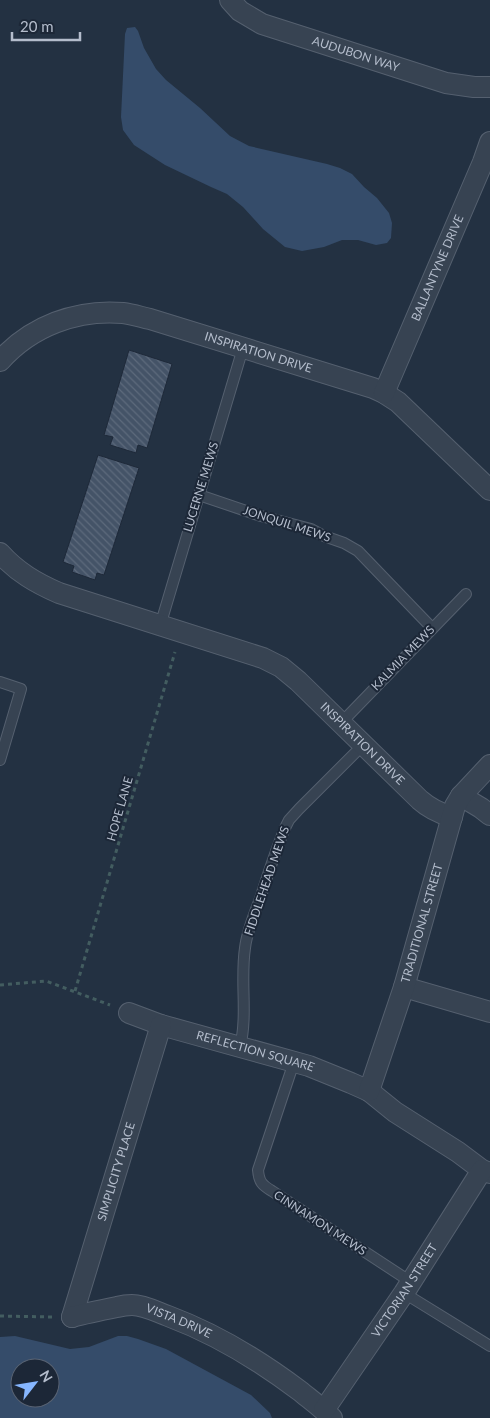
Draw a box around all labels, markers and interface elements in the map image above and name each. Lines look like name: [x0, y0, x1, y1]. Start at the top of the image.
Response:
scale bar: [12, 10, 80, 42]
text: 20 m: [20, 17, 54, 35]
street label: AUDUBON WAY: [310, 33, 402, 75]
street label: BALLANTYNE DRIVE: [408, 212, 467, 323]
street label: INSPIRATION DRIVE: [203, 328, 314, 376]
street label: LUCERNE MEWS: [180, 440, 221, 534]
street label: JONQUIL MEWS: [241, 502, 333, 545]
street label: KALMIA MEWS: [368, 622, 437, 693]
street label: INSPIRATION DRIVE: [317, 699, 408, 788]
street label: HOPE LANE: [103, 775, 136, 843]
street label: FIDDLEHEAD MEWS: [241, 824, 292, 938]
street label: TRADITIONAL STREET: [398, 862, 445, 985]
street label: REFLECTION SQUARE: [195, 1027, 317, 1074]
street label: SIMPLICITY PLACE: [94, 1120, 138, 1223]
street label: CINNAMON MEWS: [271, 1187, 370, 1258]
street label: VICTORIAN STREET: [368, 1241, 440, 1340]
street label: VISTA DRIVE: [144, 1300, 215, 1341]
north arrow: [10, 1358, 60, 1408]
text: N: [37, 1367, 57, 1385]

